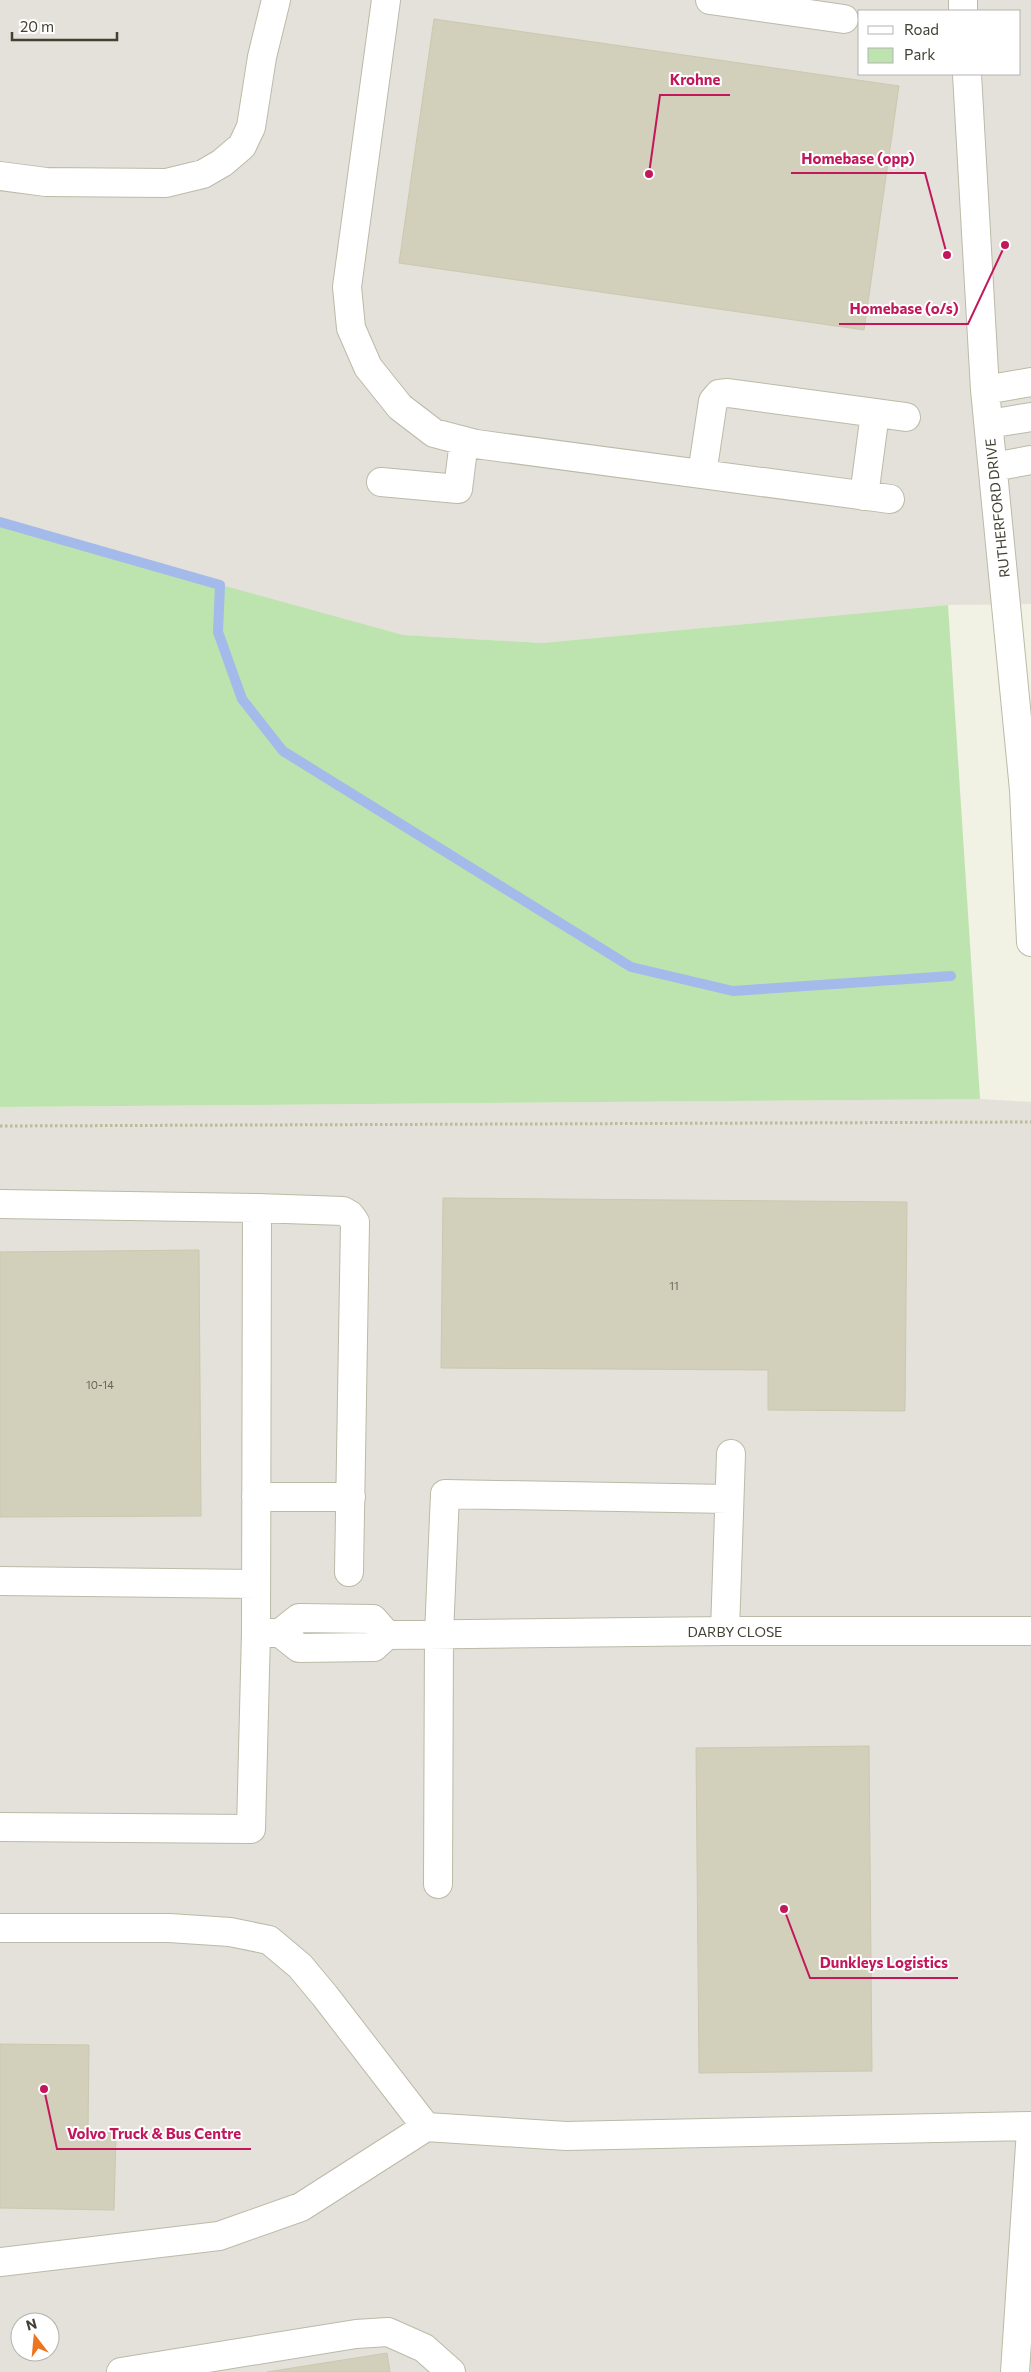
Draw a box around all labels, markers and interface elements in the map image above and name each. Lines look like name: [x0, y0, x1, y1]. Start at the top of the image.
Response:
scale bar: [12, 10, 118, 42]
legend: [858, 10, 1021, 75]
text: 20 m: [20, 17, 54, 35]
text: Road: [904, 20, 939, 38]
text: Park: [904, 45, 935, 63]
callout: Krohne: [660, 65, 730, 95]
text: Krohne: [670, 70, 720, 88]
callout: Homebase (opp): [791, 143, 925, 173]
text: Homebase (opp): [801, 149, 915, 167]
callout: Homebase (o/s): [839, 294, 968, 324]
text: Homebase (o/s): [849, 299, 959, 317]
street label: RUTHERFORD DRIVE: [981, 438, 1013, 578]
house number: 11: [669, 1279, 679, 1292]
house number: 10-14: [86, 1378, 114, 1391]
street label: DARBY CLOSE: [688, 1623, 782, 1640]
callout: Dunkleys Logistics: [810, 1948, 958, 1978]
text: Dunkleys Logistics: [820, 1953, 948, 1971]
callout: Volvo Truck & Bus Centre: [57, 2119, 251, 2149]
text: Volvo Truck & Bus Centre: [67, 2124, 241, 2142]
north arrow: [10, 2312, 60, 2362]
text: N: [24, 2314, 39, 2334]

